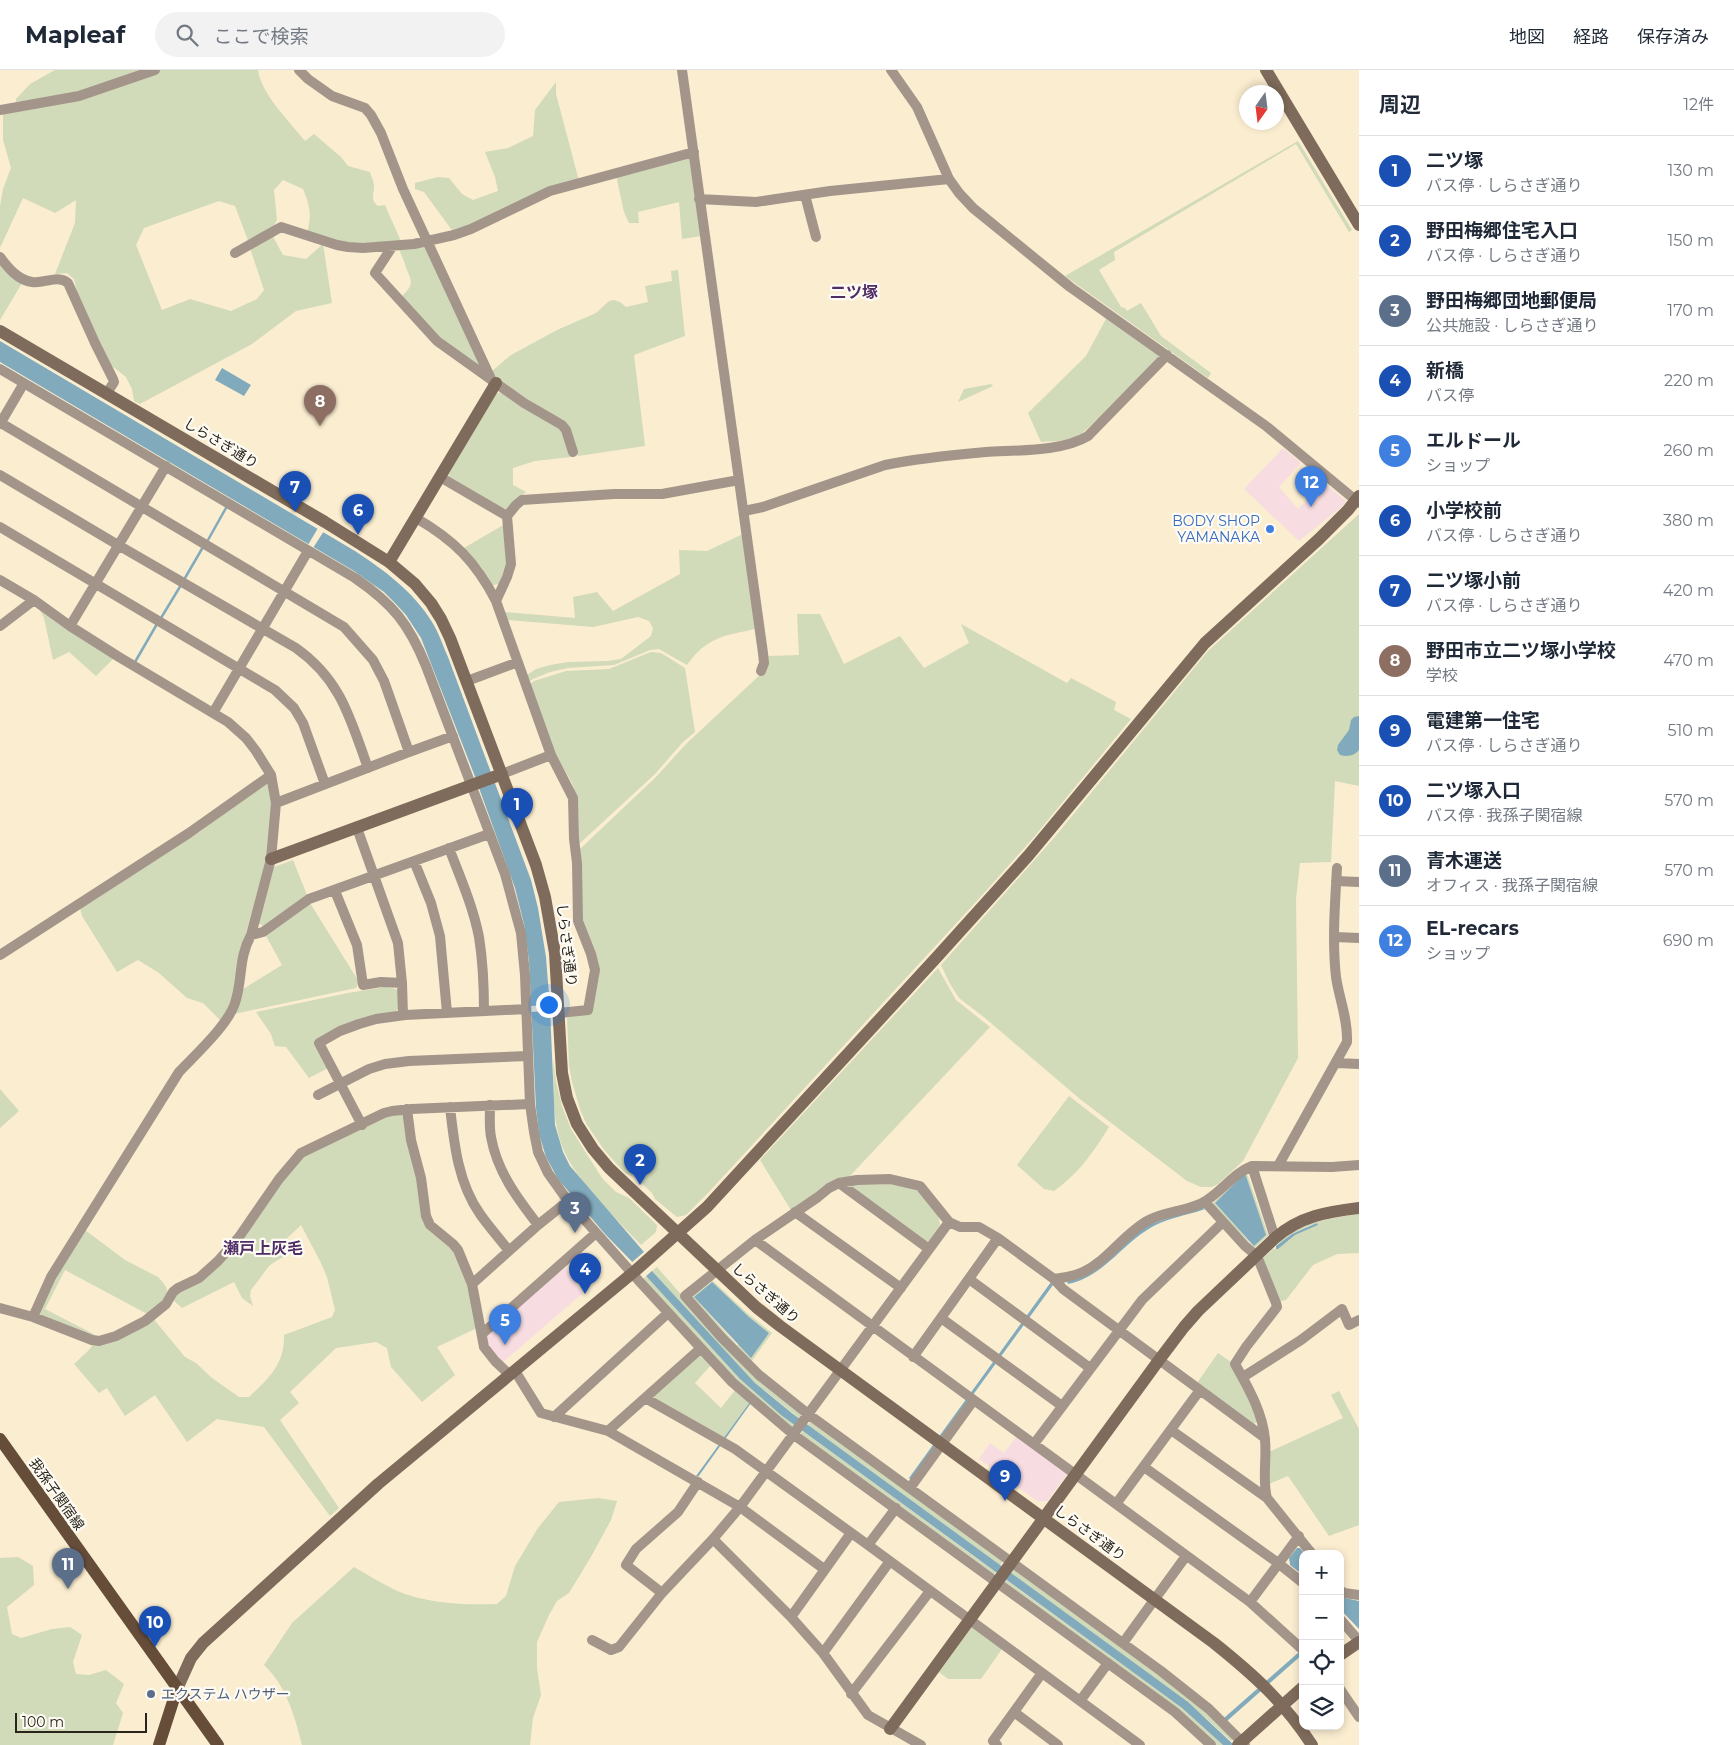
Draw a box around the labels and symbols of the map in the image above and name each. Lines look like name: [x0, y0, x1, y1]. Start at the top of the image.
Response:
north arrow: [1239, 85, 1284, 130]
district label: 二ツ塚: [830, 283, 878, 302]
pin: 8: [304, 385, 336, 426]
street label: しらさぎ通り: [180, 414, 262, 472]
pin: 12: [1295, 466, 1327, 507]
pin: 7: [279, 471, 311, 512]
pin: 6: [342, 494, 374, 535]
place label: BODY SHOP YAMANAKA: [1172, 512, 1261, 546]
marker: BODY SHOP YAMANAKA: [1264, 523, 1276, 535]
pin: 1: [501, 788, 533, 829]
street label: しらさぎ通り: [553, 902, 581, 988]
your location: [536, 992, 562, 1018]
pin: 2: [624, 1144, 656, 1185]
pin: 3: [559, 1192, 591, 1233]
district label: 瀬戸上灰毛: [223, 1239, 303, 1258]
pin: 4: [569, 1253, 601, 1294]
street label: しらさぎ通り: [728, 1259, 804, 1327]
pin: 5: [489, 1304, 521, 1345]
street label: 我孫子関宿線: [26, 1454, 88, 1534]
pin: 9: [989, 1460, 1021, 1501]
street label: しらさぎ通り: [1051, 1501, 1129, 1565]
pin: 11: [52, 1548, 84, 1589]
pin: 10: [139, 1606, 171, 1647]
place label: エクステム ハウザー: [161, 1685, 290, 1703]
marker: エクステム ハウザー: [145, 1688, 157, 1700]
scale bar: [15, 1710, 148, 1733]

